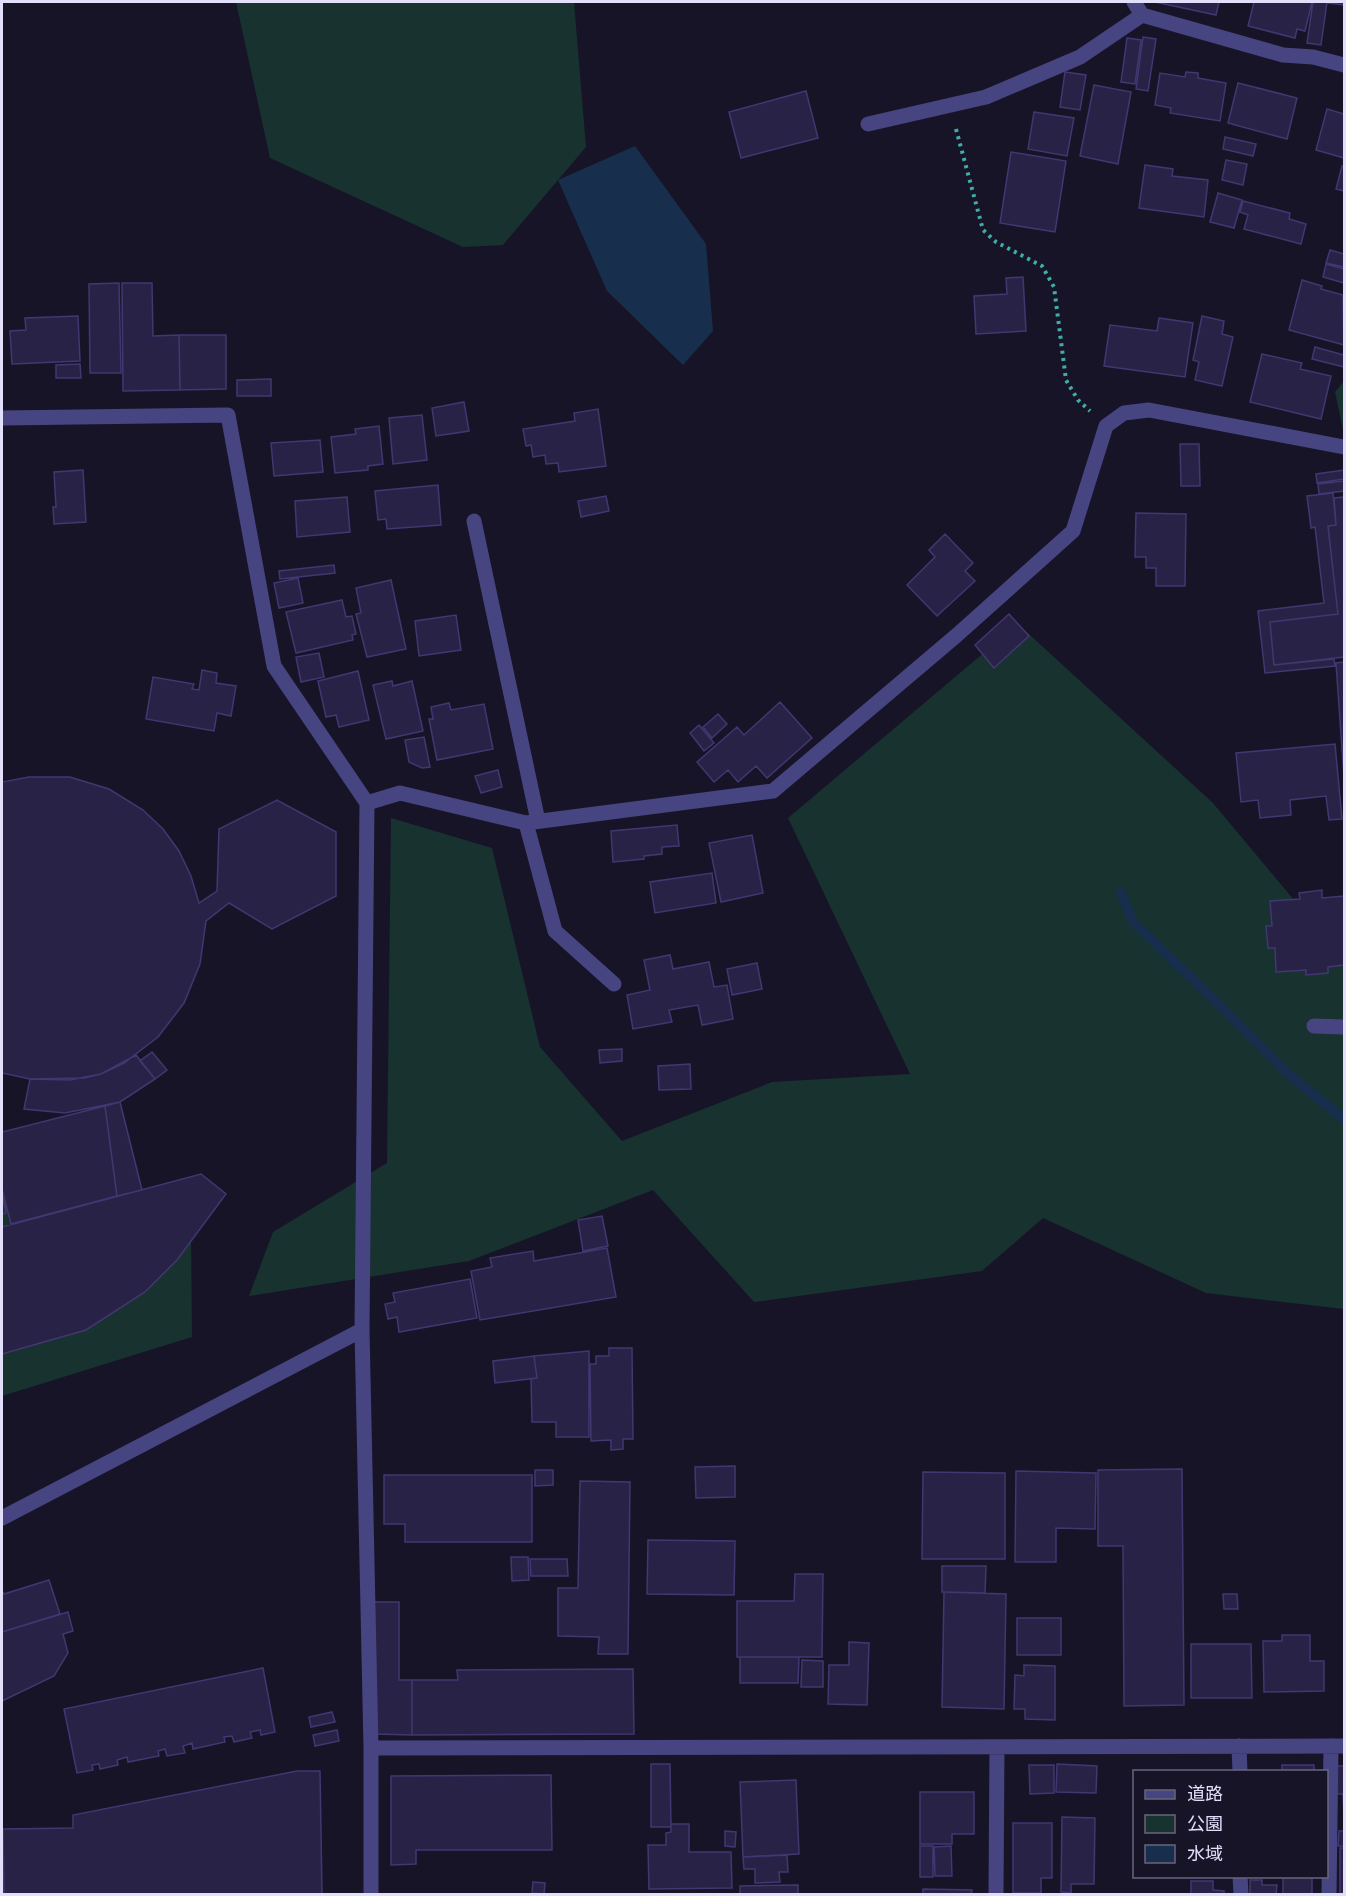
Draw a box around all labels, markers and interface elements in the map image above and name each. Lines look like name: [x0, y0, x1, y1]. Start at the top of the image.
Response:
legend: [1133, 1770, 1328, 1878]
text: 道路: [1187, 1781, 1223, 1805]
text: 公園: [1187, 1811, 1223, 1835]
text: 水域: [1187, 1841, 1223, 1865]

